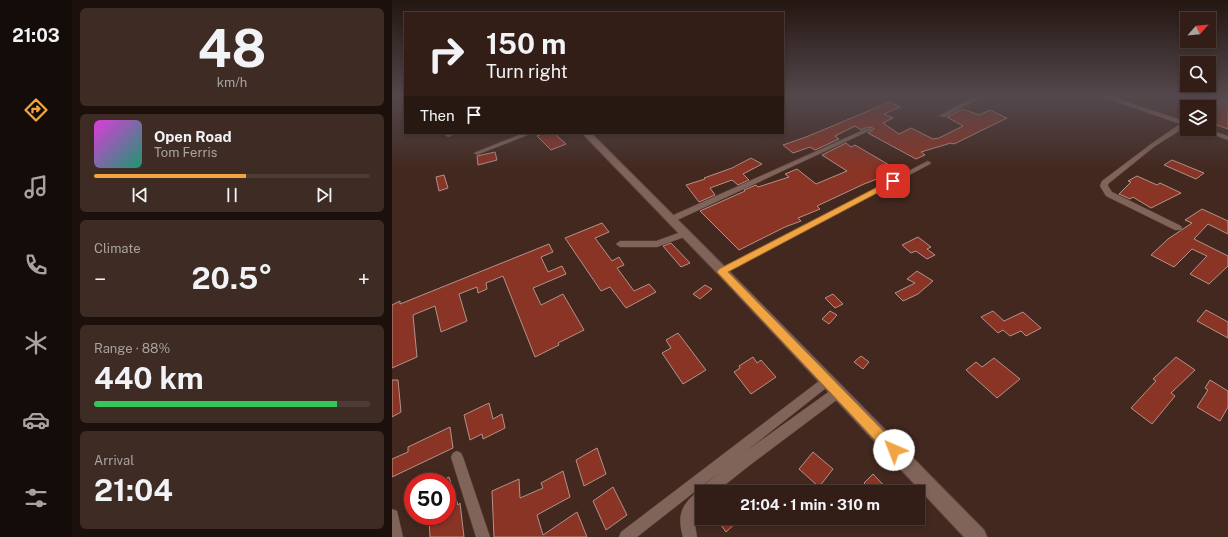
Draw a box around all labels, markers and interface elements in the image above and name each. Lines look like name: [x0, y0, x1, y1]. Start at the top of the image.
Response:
north arrow: [1180, 12, 1216, 48]
map controls: [1180, 12, 1216, 136]
text: 48: [197, 18, 267, 79]
text: 21:03: [12, 25, 60, 46]
text: 150 m: [486, 27, 566, 60]
icon: right: [420, 28, 472, 80]
button: search: [1180, 56, 1216, 92]
text: Turn right: [486, 61, 568, 82]
text: km/h: [217, 75, 247, 90]
icon: directions: [22, 96, 50, 124]
button: layers: [1180, 100, 1216, 136]
icon: arrive: [463, 104, 485, 126]
text: Then: [420, 107, 455, 124]
text: Open Road: [154, 128, 232, 145]
text: Tom Ferris: [154, 145, 217, 160]
pin: [876, 164, 910, 198]
icon: arrive: [882, 170, 904, 192]
icon: music: [22, 173, 50, 201]
icon: previous: [129, 184, 151, 206]
icon: pause: [221, 184, 243, 206]
icon: next: [313, 184, 335, 206]
text: Climate: [94, 241, 141, 256]
icon: phone: [22, 251, 50, 279]
text: 20.5°: [192, 260, 272, 296]
text: −: [94, 266, 106, 292]
text: +: [358, 266, 370, 292]
icon: climate: [22, 329, 50, 357]
text: Range · 88%: [94, 341, 170, 356]
text: 440 km: [94, 360, 204, 396]
icon: car: [22, 406, 50, 434]
position arrow: [873, 429, 915, 471]
text: Arrival: [94, 453, 134, 468]
text: 21:04: [94, 472, 173, 508]
speed limit sign: 50: [404, 473, 456, 525]
icon: filters: [22, 484, 50, 512]
text: 21:04 · 1 min · 310 m: [740, 496, 880, 513]

